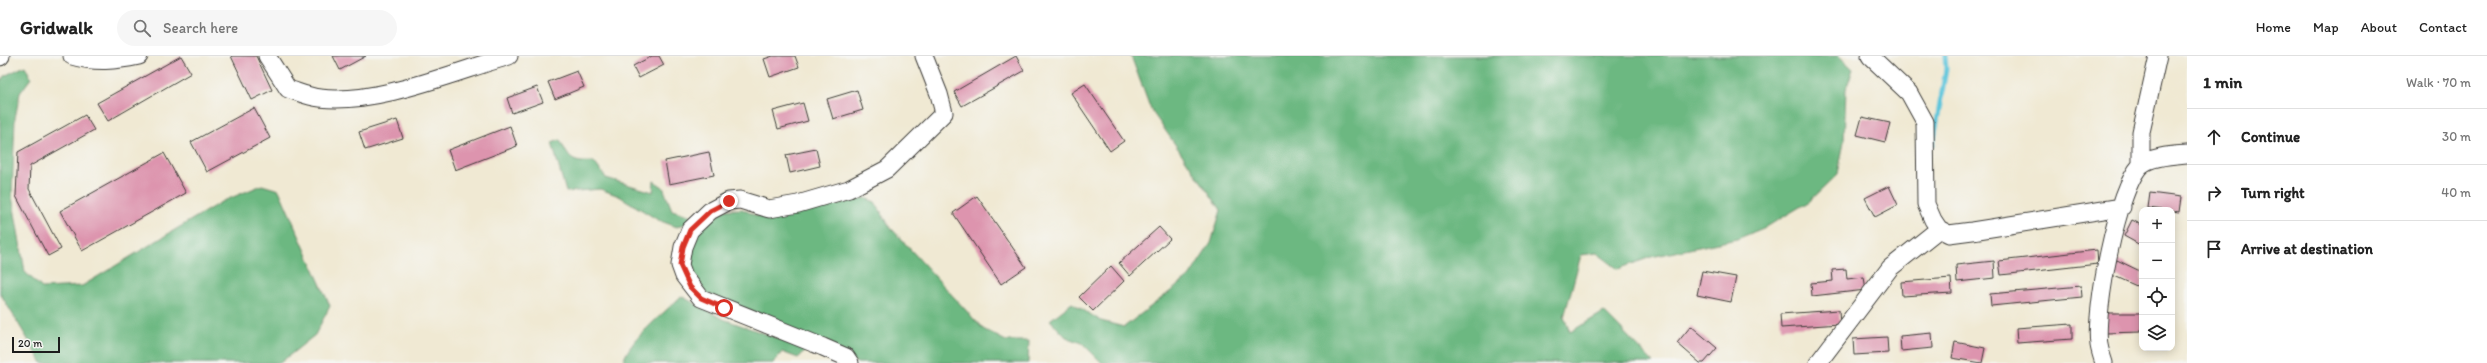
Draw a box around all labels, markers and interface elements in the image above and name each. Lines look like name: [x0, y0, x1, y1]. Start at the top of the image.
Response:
search box: [117, 10, 397, 46]
text: Gridwalk: [20, 16, 93, 39]
icon: search: [131, 17, 153, 39]
text: Search here: [163, 19, 238, 37]
text: Home: [2256, 19, 2291, 36]
text: Map: [2313, 19, 2339, 36]
text: About: [2361, 19, 2397, 36]
text: Contact: [2419, 19, 2467, 36]
text: 1 min: [2203, 72, 2242, 92]
text: Walk · 70 m: [2406, 75, 2471, 90]
icon: ahead: [2203, 126, 2225, 148]
text: Continue: [2241, 128, 2300, 146]
text: 30 m: [2442, 129, 2471, 144]
icon: right: [2203, 182, 2225, 204]
text: Turn right: [2241, 184, 2305, 202]
text: 40 m: [2441, 185, 2471, 200]
route end: [720, 192, 738, 210]
map controls: [2139, 207, 2175, 351]
button: +: [2139, 207, 2175, 243]
icon: arrive: [2203, 238, 2225, 260]
text: Arrive at destination: [2241, 240, 2373, 258]
button: −: [2139, 243, 2175, 279]
button: locate: [2139, 279, 2175, 315]
route start: [715, 299, 733, 317]
button: layers: [2139, 315, 2175, 351]
scale bar: [12, 335, 60, 354]
text: 20 m: [18, 337, 42, 350]

